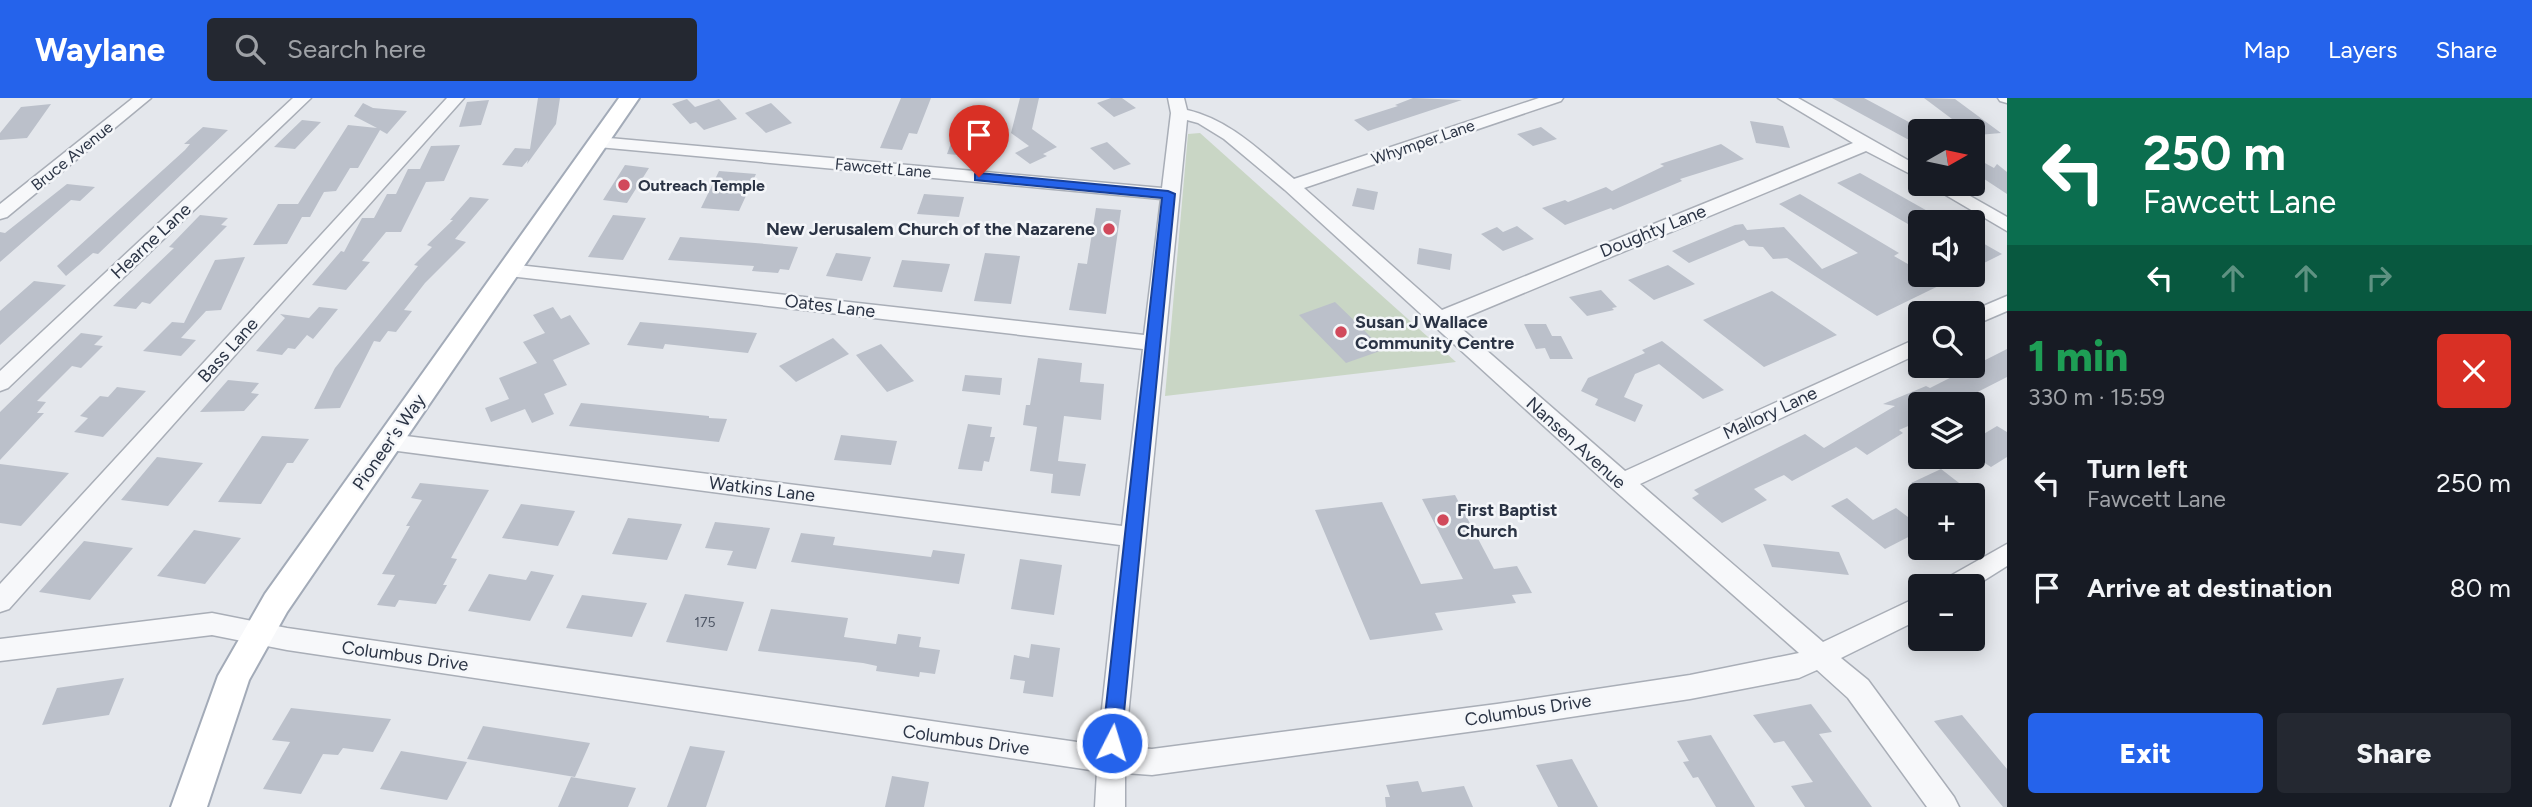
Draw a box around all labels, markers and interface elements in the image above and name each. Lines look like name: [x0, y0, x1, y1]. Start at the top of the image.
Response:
search box: [207, 18, 697, 81]
text: Waylane: [35, 30, 165, 69]
icon: search: [231, 30, 269, 68]
text: Search here: [287, 33, 426, 65]
text: Map: [2243, 35, 2290, 64]
text: Layers: [2328, 35, 2397, 64]
text: Share: [2435, 35, 2497, 64]
pin: [949, 105, 1009, 177]
street label: Whymper Lane: [1369, 115, 1477, 169]
icon: arrive: [960, 116, 998, 154]
street label: Bruce Avenue: [27, 117, 117, 195]
north arrow: [1908, 119, 1984, 196]
map controls: [1908, 119, 1985, 651]
text: 250 m: [2143, 123, 2286, 182]
icon: left: [2028, 126, 2119, 217]
street label: Fawcett Lane: [834, 154, 932, 182]
place label: Outreach Temple: [638, 176, 765, 195]
marker: Outreach Temple: [616, 177, 632, 193]
text: Fawcett Lane: [2143, 183, 2336, 221]
street label: Hearne Lane: [106, 198, 196, 284]
street label: Doughty Lane: [1597, 200, 1709, 262]
button: sound: [1908, 210, 1985, 287]
place label: New Jerusalem Church of the Nazarene: [766, 218, 1095, 240]
marker: New Jerusalem Church of the Nazarene: [1101, 221, 1117, 237]
icon: left: [2141, 259, 2179, 297]
icon: ahead: [2214, 259, 2252, 297]
icon: ahead: [2287, 259, 2325, 297]
icon: right: [2360, 259, 2398, 297]
street label: Oates Lane: [784, 290, 877, 322]
button: search: [1908, 301, 1985, 378]
place label: Susan J Wallace Community Centre: [1355, 311, 1514, 354]
street label: Bass Lane: [193, 313, 263, 387]
marker: Susan J Wallace Community Centre: [1333, 324, 1349, 340]
text: 1 min: [2028, 331, 2128, 382]
button: close: [2437, 334, 2511, 408]
street label: Mallory Lane: [1719, 382, 1821, 444]
text: 330 m · 15:59: [2028, 383, 2165, 411]
street label: Pioneer's Way: [348, 389, 431, 494]
street label: Nansen Avenue: [1522, 392, 1631, 494]
button: layers: [1908, 392, 1985, 469]
text: Turn left: [2087, 453, 2188, 485]
icon: left: [2028, 464, 2066, 502]
text: 250 m: [2436, 467, 2511, 499]
street label: Watkins Lane: [708, 472, 816, 506]
button: +: [1908, 483, 1985, 560]
text: Fawcett Lane: [2087, 485, 2226, 513]
place label: First Baptist Church: [1457, 499, 1557, 542]
marker: First Baptist Church: [1435, 512, 1451, 528]
icon: arrive: [2028, 569, 2066, 607]
text: Arrive at destination: [2087, 572, 2332, 604]
text: 80 m: [2450, 572, 2511, 604]
button: −: [1908, 574, 1985, 651]
house number: 175: [694, 614, 716, 631]
street label: Columbus Drive: [340, 636, 470, 676]
street label: Columbus Drive: [1463, 689, 1593, 731]
position arrow: [1075, 706, 1149, 780]
button: Exit: [2028, 713, 2263, 793]
button: Share: [2277, 713, 2511, 793]
street label: Columbus Drive: [901, 720, 1031, 760]

